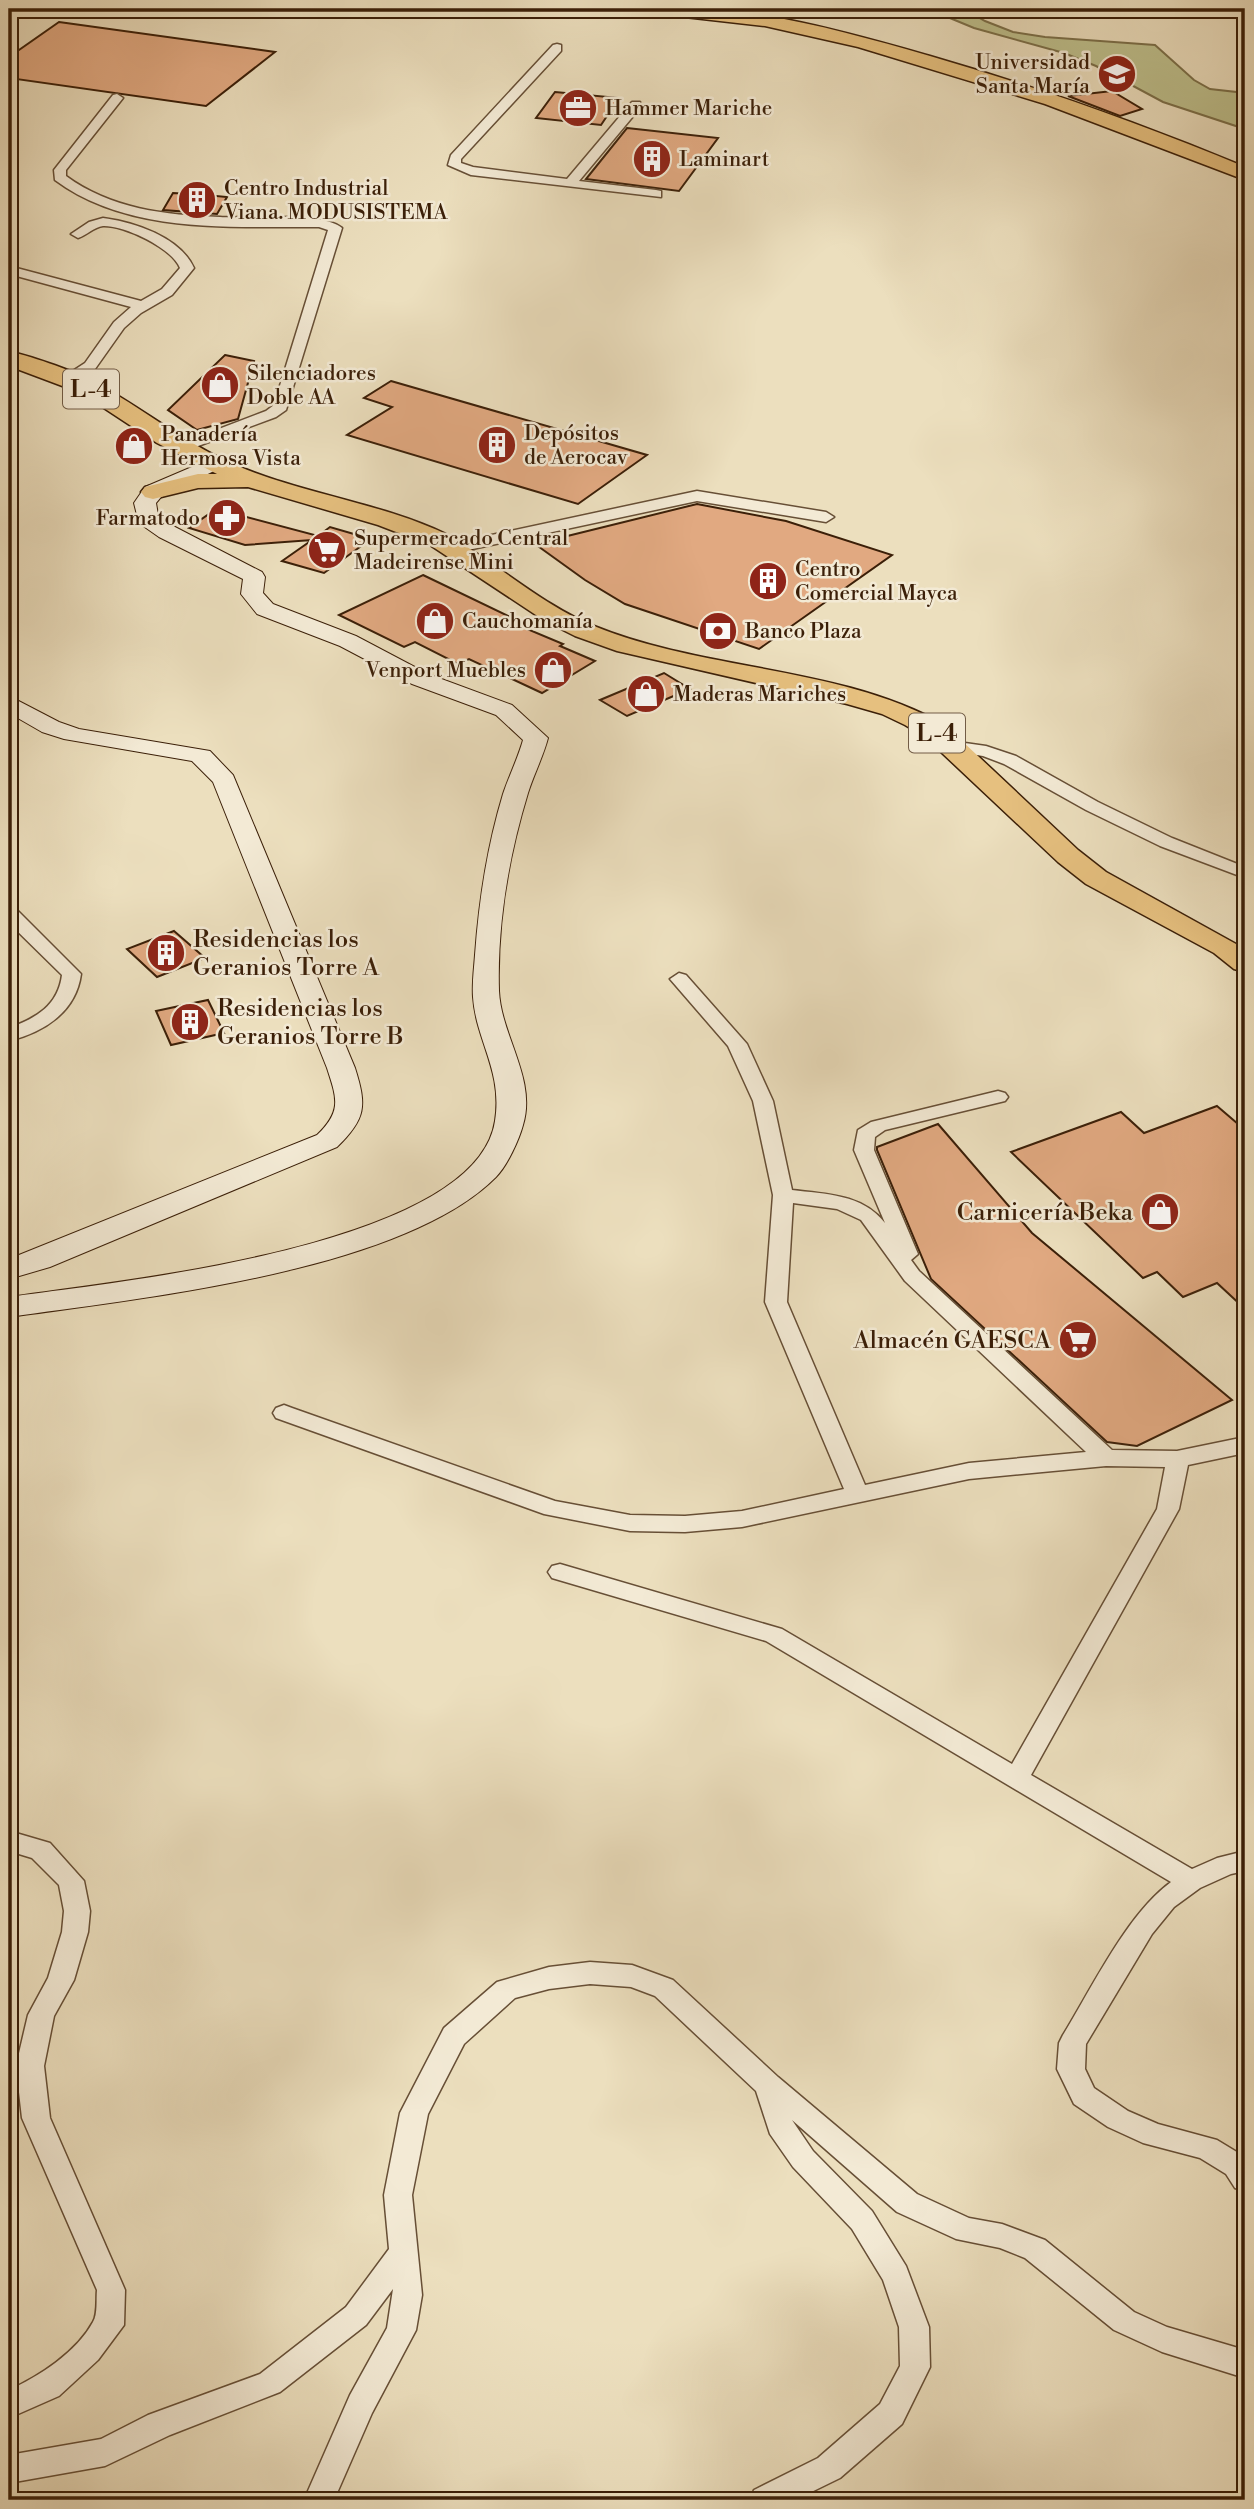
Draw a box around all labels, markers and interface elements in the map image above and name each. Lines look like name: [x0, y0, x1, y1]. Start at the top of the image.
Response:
place label: Universidad Santa María: [975, 50, 1090, 100]
school or university icon: Universidad Santa María: [1096, 53, 1138, 95]
office icon: Hammer Mariche: [557, 87, 599, 129]
place label: Hammer Mariche: [605, 96, 772, 122]
building icon: Laminart: [631, 138, 673, 180]
place label: Laminart: [679, 147, 770, 173]
place label: Centro Industrial Viana. MODUSISTEMA: [223, 176, 448, 226]
building icon: Centro Industrial Viana. MODUSISTEMA: [176, 179, 218, 221]
place label: Silenciadores Doble AA: [247, 361, 376, 411]
shop icon: Silenciadores Doble AA: [199, 364, 241, 406]
road number: L-4: [63, 370, 119, 408]
place label: Depósitos de Aerocav: [524, 421, 628, 471]
place label: Panadería Hermosa Vista: [161, 422, 301, 472]
building icon: Depósitos de Aerocav: [476, 424, 518, 466]
shop icon: Panadería Hermosa Vista: [113, 425, 155, 467]
pharmacy icon: Farmatodo: [206, 497, 248, 539]
place label: Farmatodo: [96, 506, 200, 532]
place label: Supermercado Central Madeirense Mini: [354, 526, 568, 576]
supermarket icon: Supermercado Central Madeirense Mini: [306, 529, 348, 571]
place label: Centro Comercial Mayca: [795, 557, 958, 607]
building icon: Centro Comercial Mayca: [747, 560, 789, 602]
shop icon: Cauchomanía: [414, 600, 456, 642]
place label: Cauchomanía: [462, 609, 593, 635]
bank icon: Banco Plaza: [697, 610, 739, 652]
place label: Banco Plaza: [744, 619, 862, 645]
shop icon: Venport Muebles: [532, 649, 574, 691]
place label: Venport Muebles: [364, 658, 526, 684]
shop icon: Maderas Mariches: [625, 673, 667, 715]
place label: Maderas Mariches: [673, 682, 846, 708]
road number: L-4: [909, 713, 965, 752]
place label: Residencias los Geranios Torre A: [193, 925, 380, 983]
building icon: Residencias los Geranios Torre A: [145, 932, 187, 974]
place label: Residencias los Geranios Torre B: [217, 994, 404, 1052]
building icon: Residencias los Geranios Torre B: [169, 1001, 211, 1043]
shop icon: Carnicería Beka: [1139, 1191, 1181, 1233]
place label: Carnicería Beka: [957, 1198, 1134, 1228]
supermarket icon: Almacén GAESCA: [1057, 1319, 1099, 1361]
place label: Almacén GAESCA: [852, 1326, 1052, 1356]

